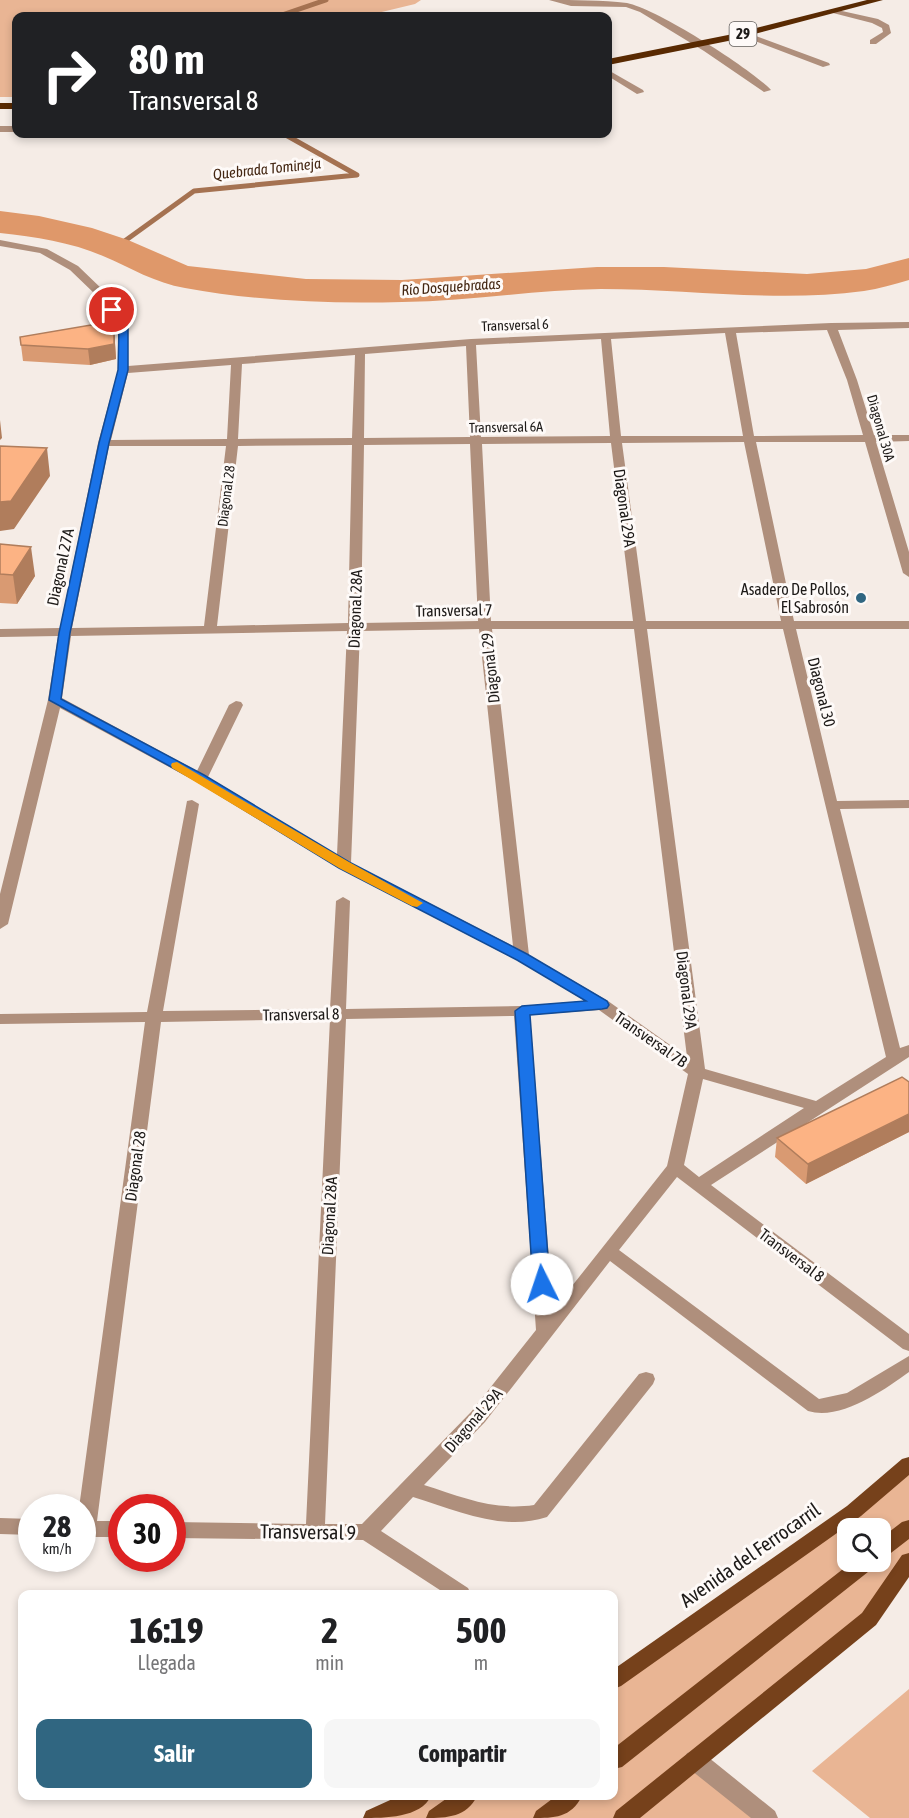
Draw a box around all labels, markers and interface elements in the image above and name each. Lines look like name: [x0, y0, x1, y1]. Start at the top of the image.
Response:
road number: 29: [730, 22, 756, 46]
text: 80 m: [129, 35, 204, 83]
icon: right: [30, 36, 108, 114]
text: Transversal 8: [129, 85, 259, 116]
water label: Quebrada Tomineja: [212, 154, 322, 183]
water label: Río Dosquebradas: [401, 275, 501, 298]
pin: [86, 284, 137, 335]
icon: arrive: [95, 293, 128, 326]
street label: Transversal 6: [481, 316, 549, 334]
street label: Diagonal 30A: [864, 393, 898, 463]
street label: Transversal 6A: [469, 418, 543, 436]
street label: Diagonal 28: [214, 464, 238, 528]
street label: Diagonal 29A: [610, 468, 639, 548]
street label: Diagonal 27A: [43, 527, 78, 608]
street label: Diagonal 28A: [345, 569, 366, 649]
place label: Asadero De Pollos, El Sabrosón: [741, 580, 849, 616]
marker: Asadero De Pollos, El Sabrosón: [854, 591, 868, 605]
street label: Transversal 7: [415, 600, 493, 620]
street label: Diagonal 29: [477, 632, 504, 704]
street label: Diagonal 30: [804, 655, 839, 729]
street label: Diagonal 29A: [672, 950, 701, 1030]
street label: Transversal 8: [262, 1004, 340, 1024]
street label: Transversal 7B: [611, 1007, 691, 1071]
street label: Diagonal 28: [121, 1130, 150, 1202]
street label: Diagonal 28A: [318, 1176, 341, 1256]
street label: Transversal 8: [756, 1225, 828, 1285]
position arrow: [510, 1252, 574, 1316]
street label: Diagonal 29A: [440, 1384, 506, 1456]
speed limit sign: 30: [108, 1494, 186, 1572]
street label: Avenida del Ferrocarril: [675, 1497, 825, 1612]
text: 28: [43, 1509, 71, 1543]
map controls: [837, 1518, 891, 1572]
button: search: [837, 1518, 891, 1572]
street label: Transversal 9: [260, 1519, 356, 1544]
text: km/h: [42, 1540, 72, 1557]
text: 16:19: [130, 1609, 204, 1651]
text: 2: [321, 1609, 338, 1651]
text: 500: [456, 1609, 506, 1651]
text: Llegada: [138, 1651, 196, 1674]
text: min: [315, 1651, 344, 1674]
text: m: [474, 1651, 488, 1674]
button: Salir: [36, 1719, 312, 1788]
button: Compartir: [324, 1719, 600, 1788]

